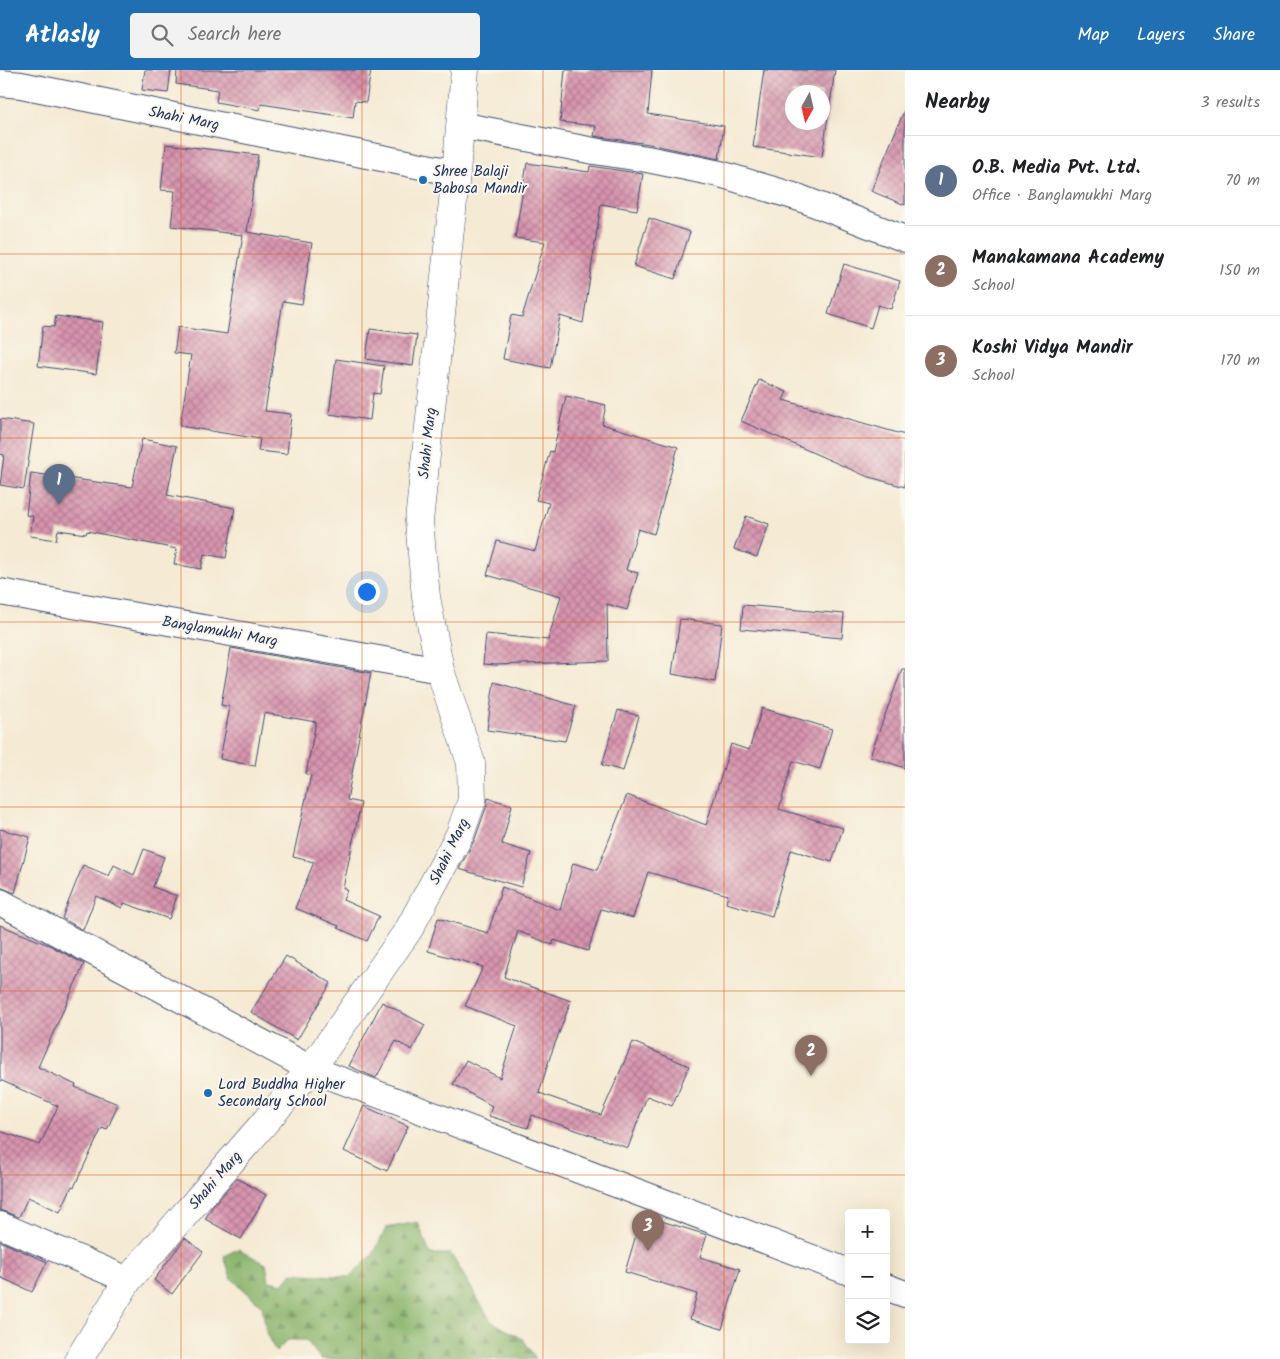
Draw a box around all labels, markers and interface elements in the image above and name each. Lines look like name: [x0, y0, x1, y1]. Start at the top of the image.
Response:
search box: [130, 13, 480, 58]
text: Atlasly: [25, 16, 100, 55]
text: Search here: [188, 20, 281, 50]
icon: search: [148, 21, 176, 49]
text: Map: [1078, 21, 1109, 50]
text: Layers: [1137, 21, 1185, 50]
text: Share: [1213, 21, 1255, 50]
north arrow: [785, 85, 830, 130]
text: Nearby: [925, 86, 990, 119]
text: 3 results: [1201, 90, 1260, 115]
street label: Shahi Marg: [146, 100, 221, 138]
text: O.B. Media Pvt. Ltd.: [972, 153, 1140, 183]
place label: Shree Balaji Babosa Mandir: [433, 160, 528, 201]
text: 1: [939, 168, 943, 193]
text: 70 m: [1225, 168, 1260, 193]
marker: Shree Balaji Babosa Mandir: [417, 174, 429, 186]
text: Office · Banglamukhi Marg: [972, 183, 1152, 208]
text: Manakamana Academy: [972, 243, 1164, 273]
text: 2: [936, 258, 946, 283]
text: 150 m: [1219, 258, 1260, 283]
text: School: [972, 273, 1015, 298]
text: Koshi Vidya Mandir: [972, 333, 1133, 363]
text: 3: [937, 348, 945, 373]
text: 170 m: [1220, 348, 1260, 373]
text: School: [972, 363, 1015, 388]
street label: Shahi Marg: [412, 406, 444, 480]
pin: 1: [43, 464, 75, 505]
your location: [354, 579, 380, 605]
street label: Banglamukhi Marg: [160, 610, 280, 654]
street label: Shahi Marg: [423, 814, 476, 889]
pin: 2: [795, 1035, 827, 1076]
place label: Lord Buddha Higher Secondary School: [218, 1073, 346, 1114]
marker: Lord Buddha Higher Secondary School: [202, 1087, 214, 1099]
street label: Shahi Marg: [183, 1146, 248, 1216]
map controls: [845, 1209, 890, 1344]
button: +: [845, 1209, 890, 1254]
pin: 3: [632, 1210, 664, 1251]
button: −: [845, 1254, 890, 1299]
button: layers: [845, 1299, 890, 1344]

